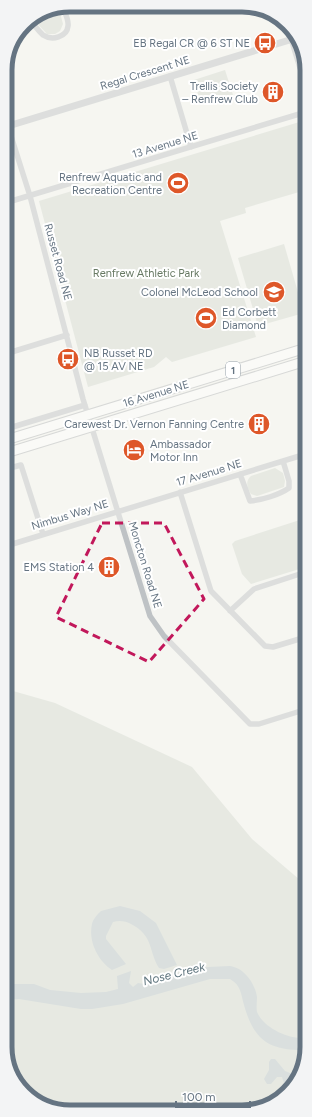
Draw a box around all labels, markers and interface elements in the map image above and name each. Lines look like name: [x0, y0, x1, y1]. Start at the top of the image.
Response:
bus stop icon: EB Regal CR @ 6 ST NE: [252, 30, 278, 56]
place label: EB Regal CR @ 6 ST NE: [133, 37, 250, 50]
street label: Regal Crescent NE: [99, 53, 191, 93]
building icon: Trellis Society – Renfrew Club: [260, 79, 286, 105]
place label: Trellis Society – Renfrew Club: [182, 80, 258, 106]
street label: 13 Avenue NE: [130, 129, 200, 161]
sports icon: Renfrew Aquatic and Recreation Centre: [165, 170, 191, 196]
place label: Renfrew Aquatic and Recreation Centre: [59, 171, 162, 197]
street label: Russet Road NE: [41, 222, 75, 302]
park label: Renfrew Athletic Park: [93, 267, 200, 280]
school or university icon: Colonel McLeod School: [261, 279, 287, 305]
place label: Colonel McLeod School: [141, 286, 258, 299]
sports icon: Ed Corbett Diamond: [193, 305, 219, 331]
place label: Ed Corbett Diamond: [222, 306, 276, 332]
bus stop icon: NB Russet RD @ 15 AV NE: [55, 346, 81, 372]
place label: NB Russet RD @ 15 AV NE: [84, 347, 153, 373]
road number: 1: [226, 362, 240, 378]
street label: 16 Avenue NE: [121, 378, 191, 410]
building icon: Carewest Dr. Vernon Fanning Centre: [246, 411, 272, 437]
place label: Carewest Dr. Vernon Fanning Centre: [64, 418, 244, 431]
hotel icon: Ambassador Motor Inn: [121, 437, 147, 463]
place label: Ambassador Motor Inn: [150, 438, 212, 464]
street label: 17 Avenue NE: [175, 457, 243, 489]
street label: Nimbus Way NE: [30, 497, 110, 533]
street label: Moncton Road NE: [126, 520, 164, 610]
building icon: EMS Station 4: [96, 554, 122, 580]
place label: EMS Station 4: [23, 561, 94, 574]
water label: Nose Creek: [142, 959, 207, 988]
scale bar: [176, 1083, 250, 1109]
text: 100 m: [182, 1090, 216, 1104]

